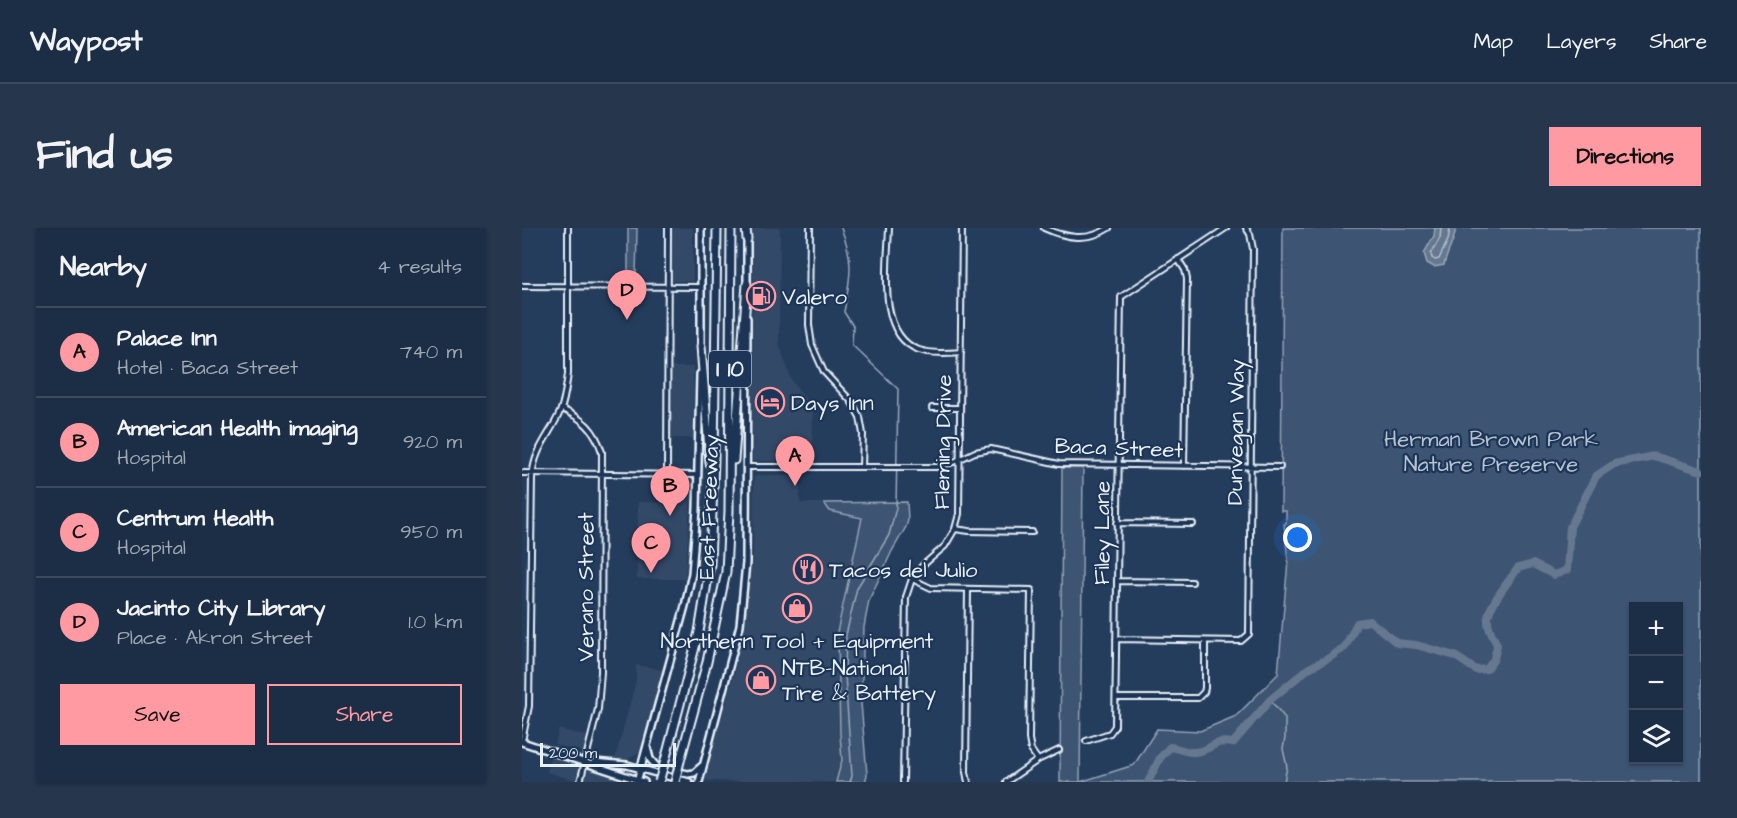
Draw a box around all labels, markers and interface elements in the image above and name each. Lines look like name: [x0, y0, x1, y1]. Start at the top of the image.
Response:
text: Waypost: [30, 22, 143, 61]
text: Map: [1473, 27, 1513, 56]
text: Layers: [1546, 27, 1616, 56]
text: Share: [1649, 27, 1707, 56]
text: Find us: [36, 127, 173, 185]
button: Directions: [1549, 127, 1701, 186]
text: Nearby: [60, 249, 147, 285]
text: 4 results: [377, 253, 462, 281]
pin: D: [608, 270, 646, 320]
fuel station icon: Valero: [745, 280, 777, 312]
place label: Valero: [782, 282, 847, 313]
text: Palace Inn: [117, 323, 217, 354]
text: A: [73, 338, 86, 366]
text: 740 m: [400, 338, 462, 366]
road number: I 10: [709, 351, 751, 387]
text: Hotel · Baca Street: [117, 354, 298, 382]
street label: Dunvegan Way: [1220, 359, 1254, 505]
street label: Fleming Drive: [927, 374, 961, 510]
hotel icon: Days Inn: [754, 386, 786, 418]
place label: Days Inn: [791, 388, 874, 420]
text: American Health imaging: [117, 413, 358, 444]
park label: Herman Brown Park Nature Preserve: [1384, 424, 1599, 480]
text: B: [72, 428, 87, 456]
text: 920 m: [403, 428, 462, 456]
street label: Baca Street: [1054, 431, 1184, 466]
street label: East Freeway: [691, 434, 729, 580]
pin: A: [776, 436, 814, 486]
text: Hospital: [117, 444, 186, 472]
pin: B: [650, 466, 690, 516]
street label: Filey Lane: [1087, 481, 1119, 585]
text: Centrum Health: [117, 503, 273, 534]
street label: Verano Street: [571, 512, 602, 662]
text: C: [72, 518, 87, 546]
text: 950 m: [400, 518, 462, 546]
your location: [1283, 523, 1312, 552]
pin: C: [632, 524, 670, 573]
text: Hospital: [117, 534, 186, 562]
restaurant icon: Tacos del Julio: [792, 553, 824, 585]
place label: Tacos del Julio: [829, 555, 978, 586]
shop icon: Northern Tool + Equipment: [781, 592, 813, 624]
text: Jacinto City Library: [117, 593, 325, 624]
map controls: [1629, 602, 1683, 764]
button: +: [1629, 602, 1683, 656]
text: D: [73, 608, 86, 636]
text: 1.0 km: [408, 608, 462, 636]
text: Place · Akron Street: [117, 624, 312, 652]
place label: Northern Tool + Equipment: [660, 626, 934, 657]
place label: NTB-National Tire & Battery: [782, 653, 936, 710]
button: −: [1629, 656, 1683, 710]
shop icon: NTB-National Tire & Battery: [745, 664, 777, 696]
button: Save: [60, 684, 255, 745]
button: Share: [267, 684, 462, 745]
button: layers: [1629, 710, 1683, 764]
scale bar: [540, 740, 676, 768]
text: 200 m: [549, 742, 597, 764]

